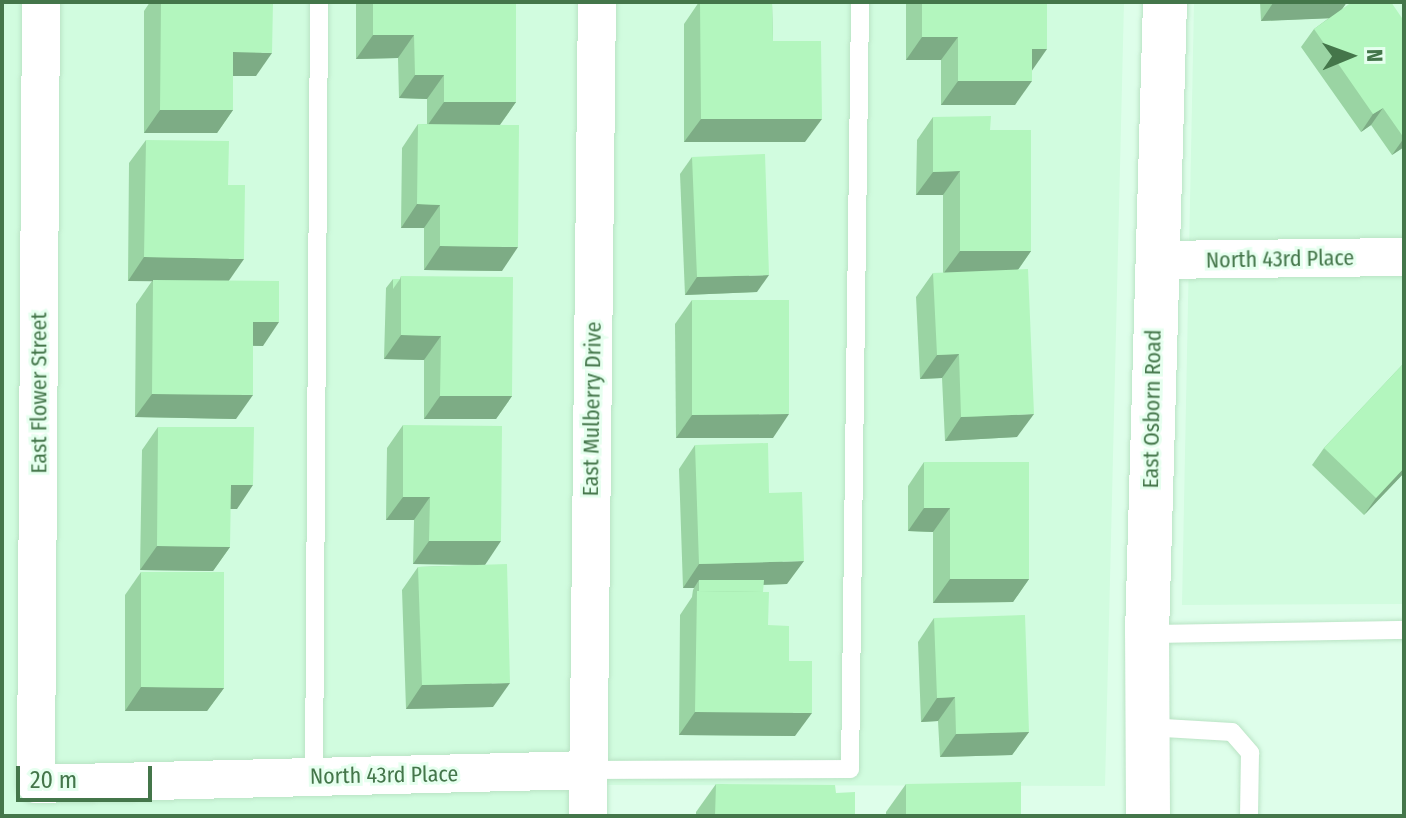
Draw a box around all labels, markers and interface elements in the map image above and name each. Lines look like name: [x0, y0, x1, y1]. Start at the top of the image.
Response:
north arrow: [1310, 16, 1390, 96]
text: N: [1361, 49, 1388, 62]
street label: North 43rd Place: [1206, 245, 1354, 273]
street label: East Flower Street: [26, 312, 52, 474]
street label: East Mulberry Drive: [577, 321, 607, 497]
street label: East Osborn Road: [1137, 329, 1167, 489]
scale bar: [20, 750, 156, 800]
street label: North 43rd Place: [310, 761, 458, 789]
text: 20 m: [30, 766, 77, 794]

